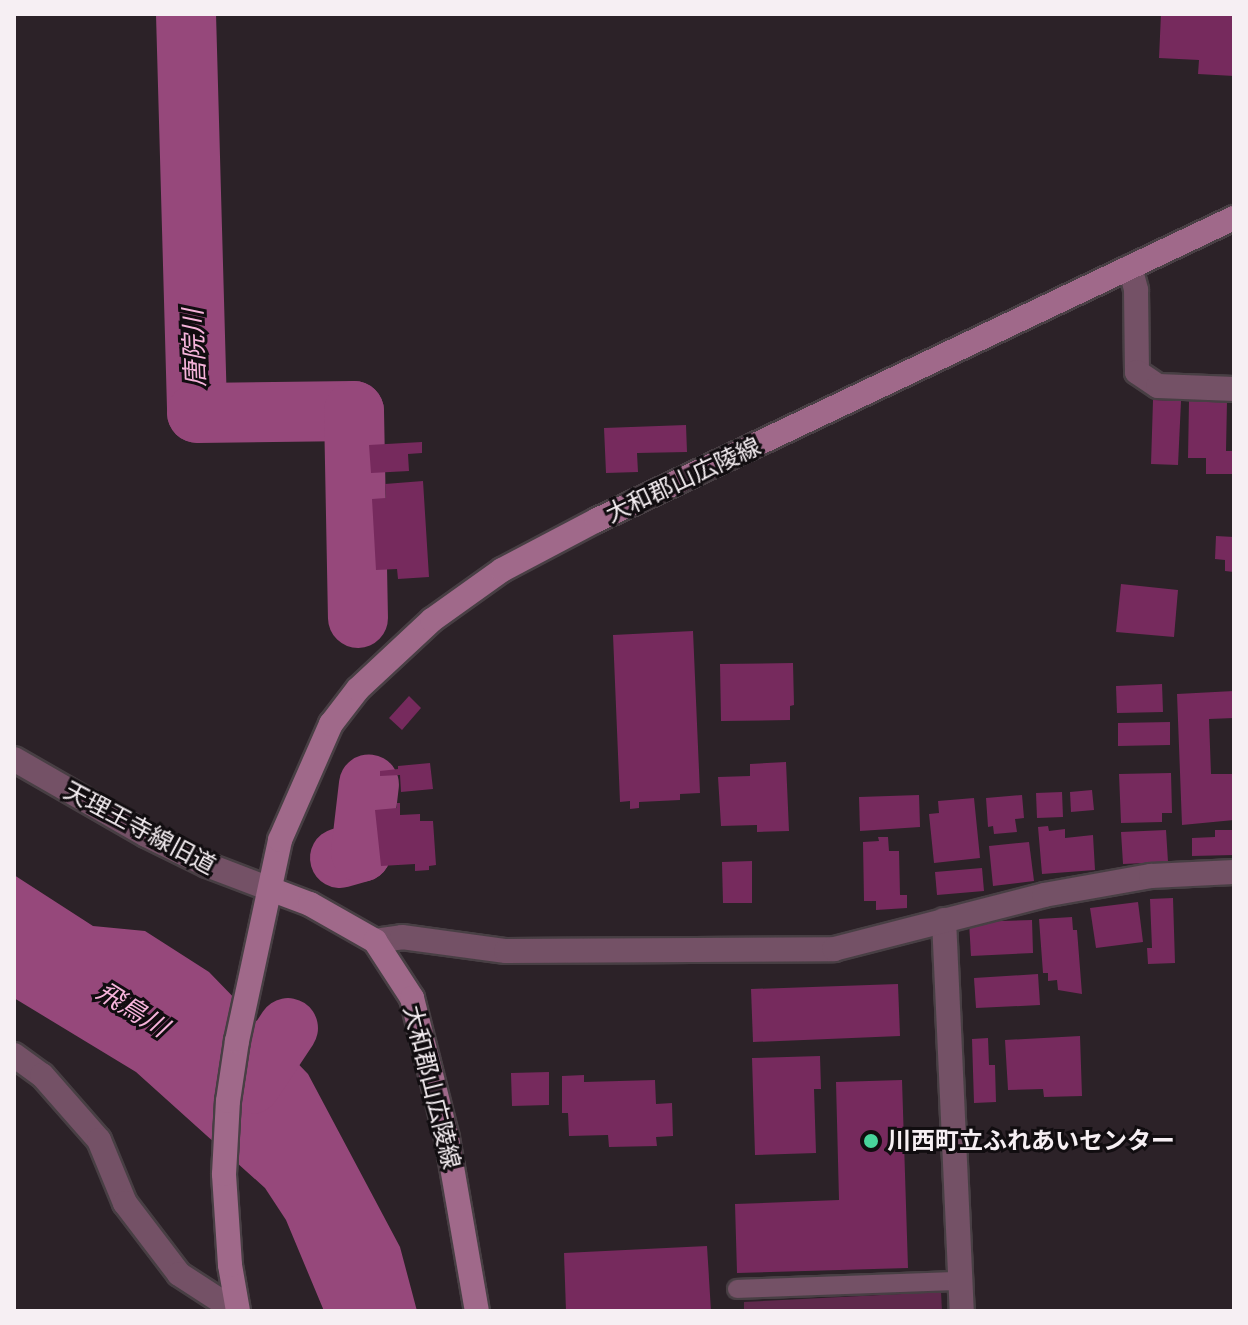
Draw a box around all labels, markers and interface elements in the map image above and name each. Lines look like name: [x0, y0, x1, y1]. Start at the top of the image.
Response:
water label: 唐院川: [178, 308, 212, 388]
street label: 大和郡山広陵線: [601, 431, 765, 529]
street label: 天理王寺線旧道: [59, 776, 221, 880]
water label: 飛鳥川: [91, 976, 173, 1044]
street label: 大和郡山広陵線: [398, 1002, 466, 1172]
place label: 川西町立ふれあいセンター: [887, 1127, 1175, 1155]
marker: 川西町立ふれあいセンター: [862, 1132, 880, 1150]

